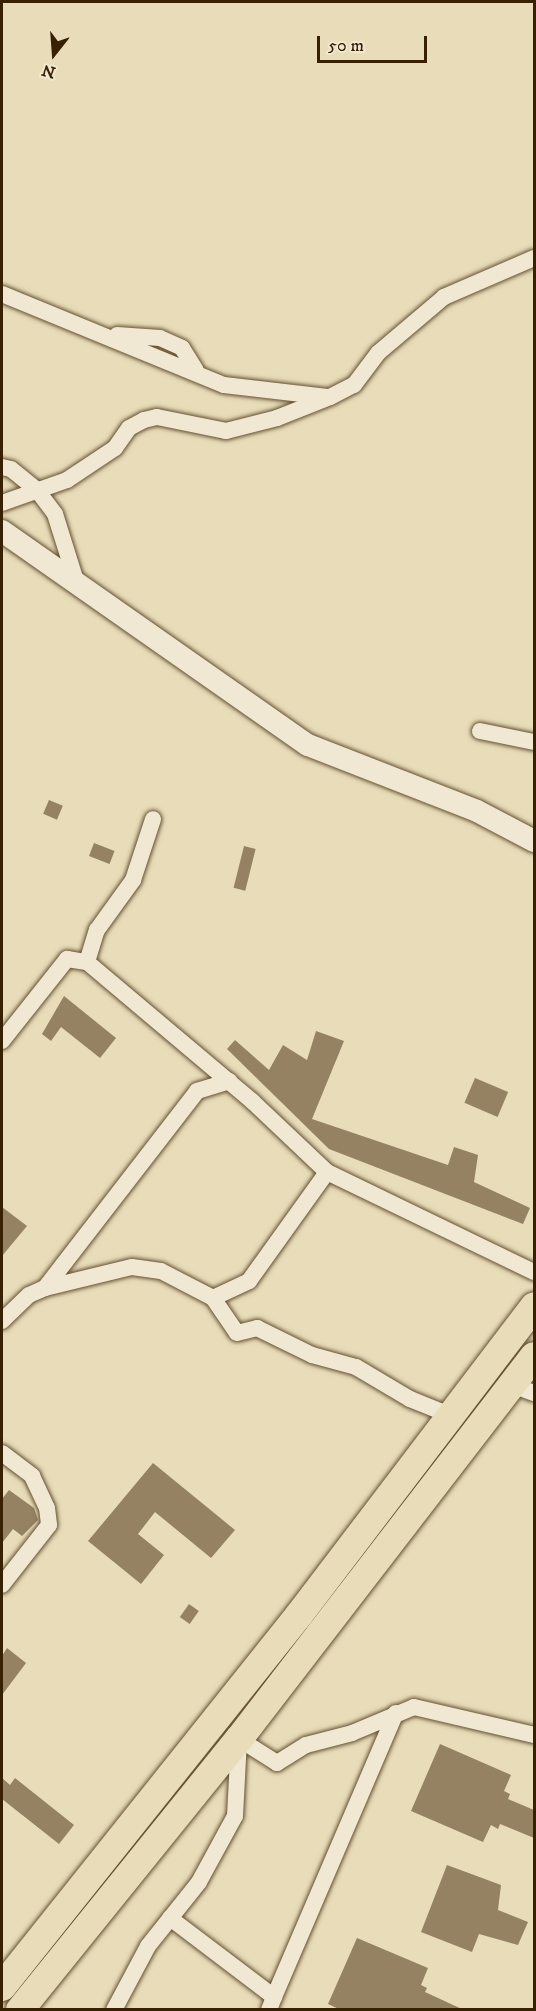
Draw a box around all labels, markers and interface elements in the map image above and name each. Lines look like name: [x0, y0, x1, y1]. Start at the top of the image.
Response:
north arrow: [24, 24, 84, 84]
scale bar: [320, 24, 430, 62]
text: 50 m: [328, 35, 364, 57]
text: N: [40, 60, 58, 83]

